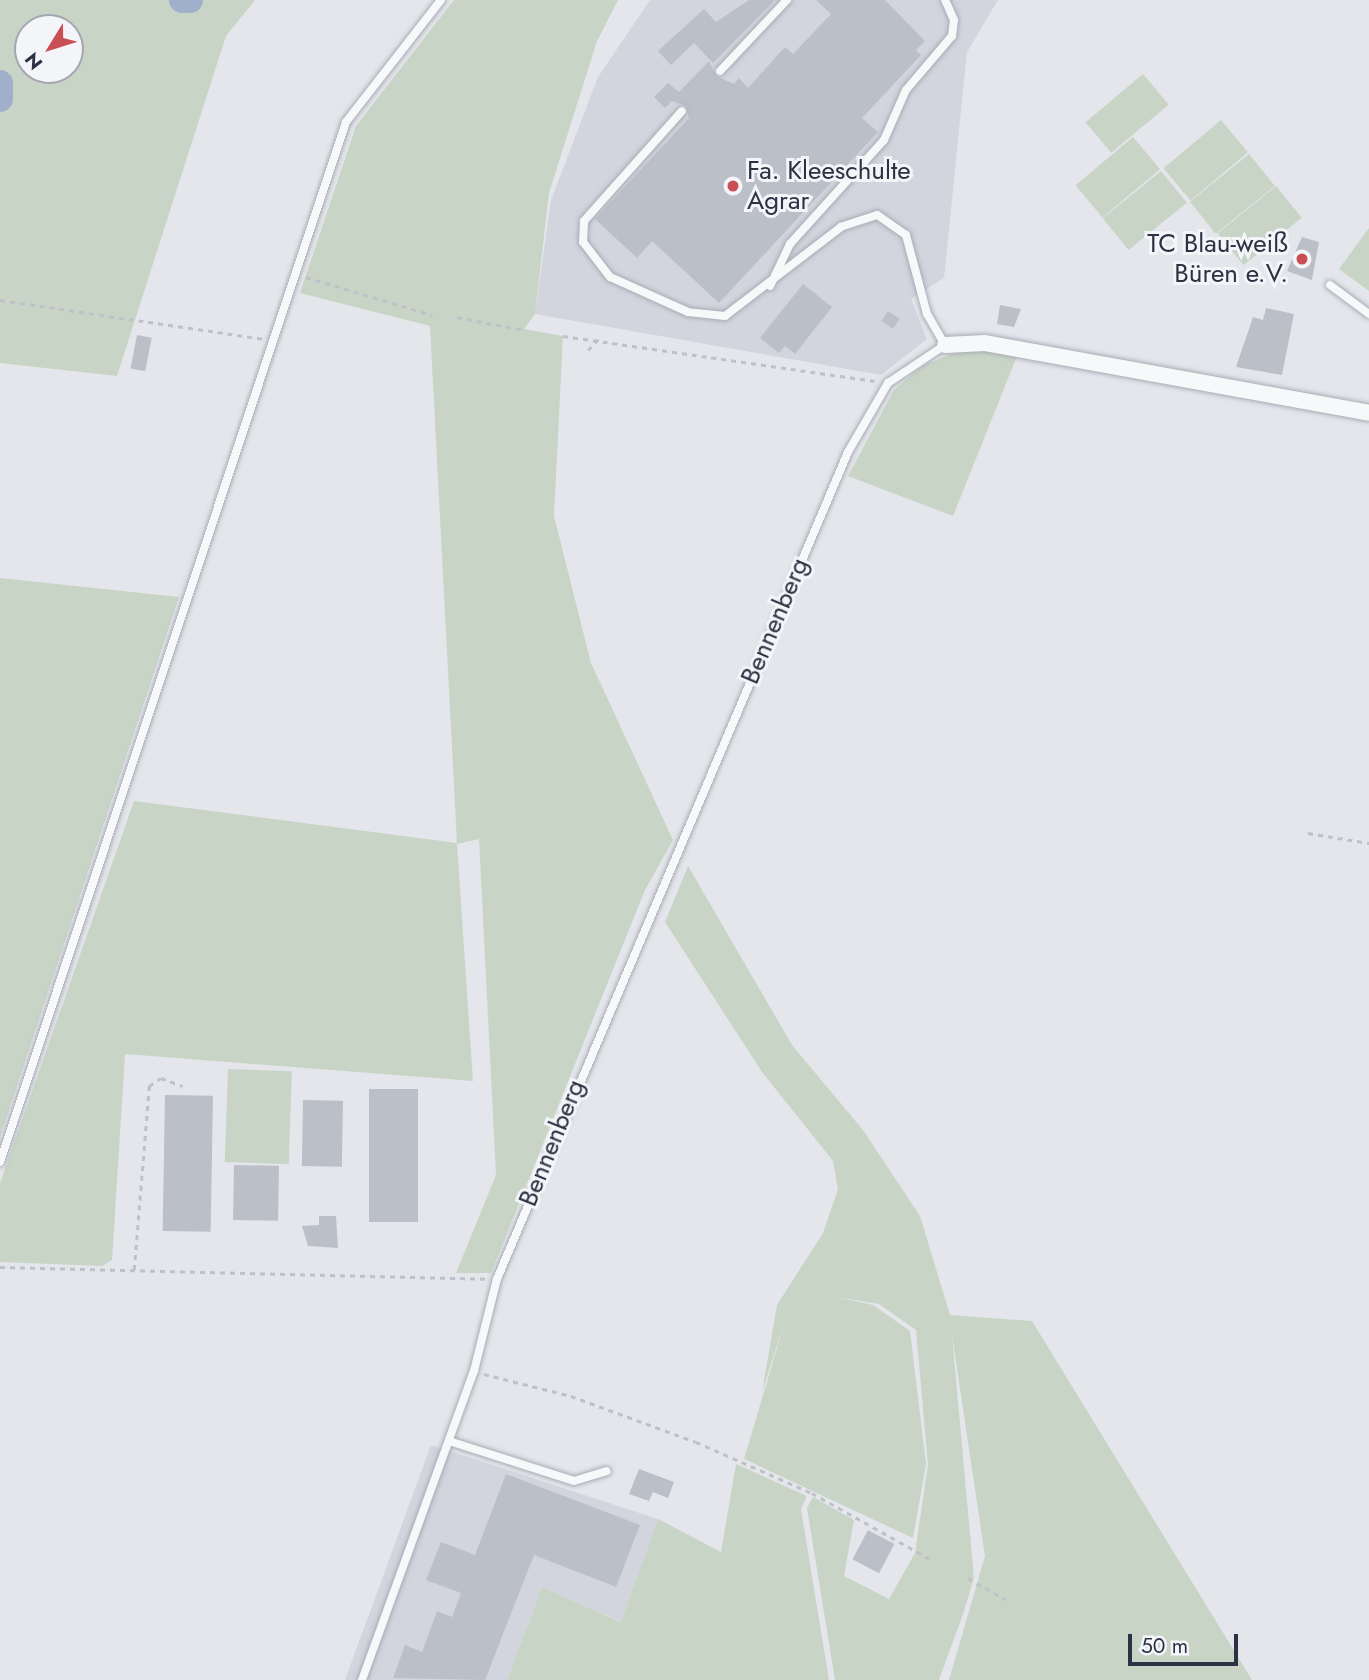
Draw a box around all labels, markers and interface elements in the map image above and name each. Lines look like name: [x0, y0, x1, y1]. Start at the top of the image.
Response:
north arrow: [14, 14, 84, 84]
text: N: [18, 47, 49, 75]
place label: Fa. Kleeschulte Agrar: [747, 155, 911, 216]
marker: Fa. Kleeschulte Agrar: [725, 178, 741, 194]
place label: TC Blau-weiß Büren e.V.: [1147, 228, 1288, 290]
marker: TC Blau-weiß Büren e.V.: [1294, 251, 1310, 267]
street label: Bennenberg: [735, 553, 815, 689]
street label: Bennenberg: [512, 1075, 592, 1211]
scale bar: [1131, 1620, 1241, 1664]
text: 50 m: [1141, 1631, 1188, 1661]

